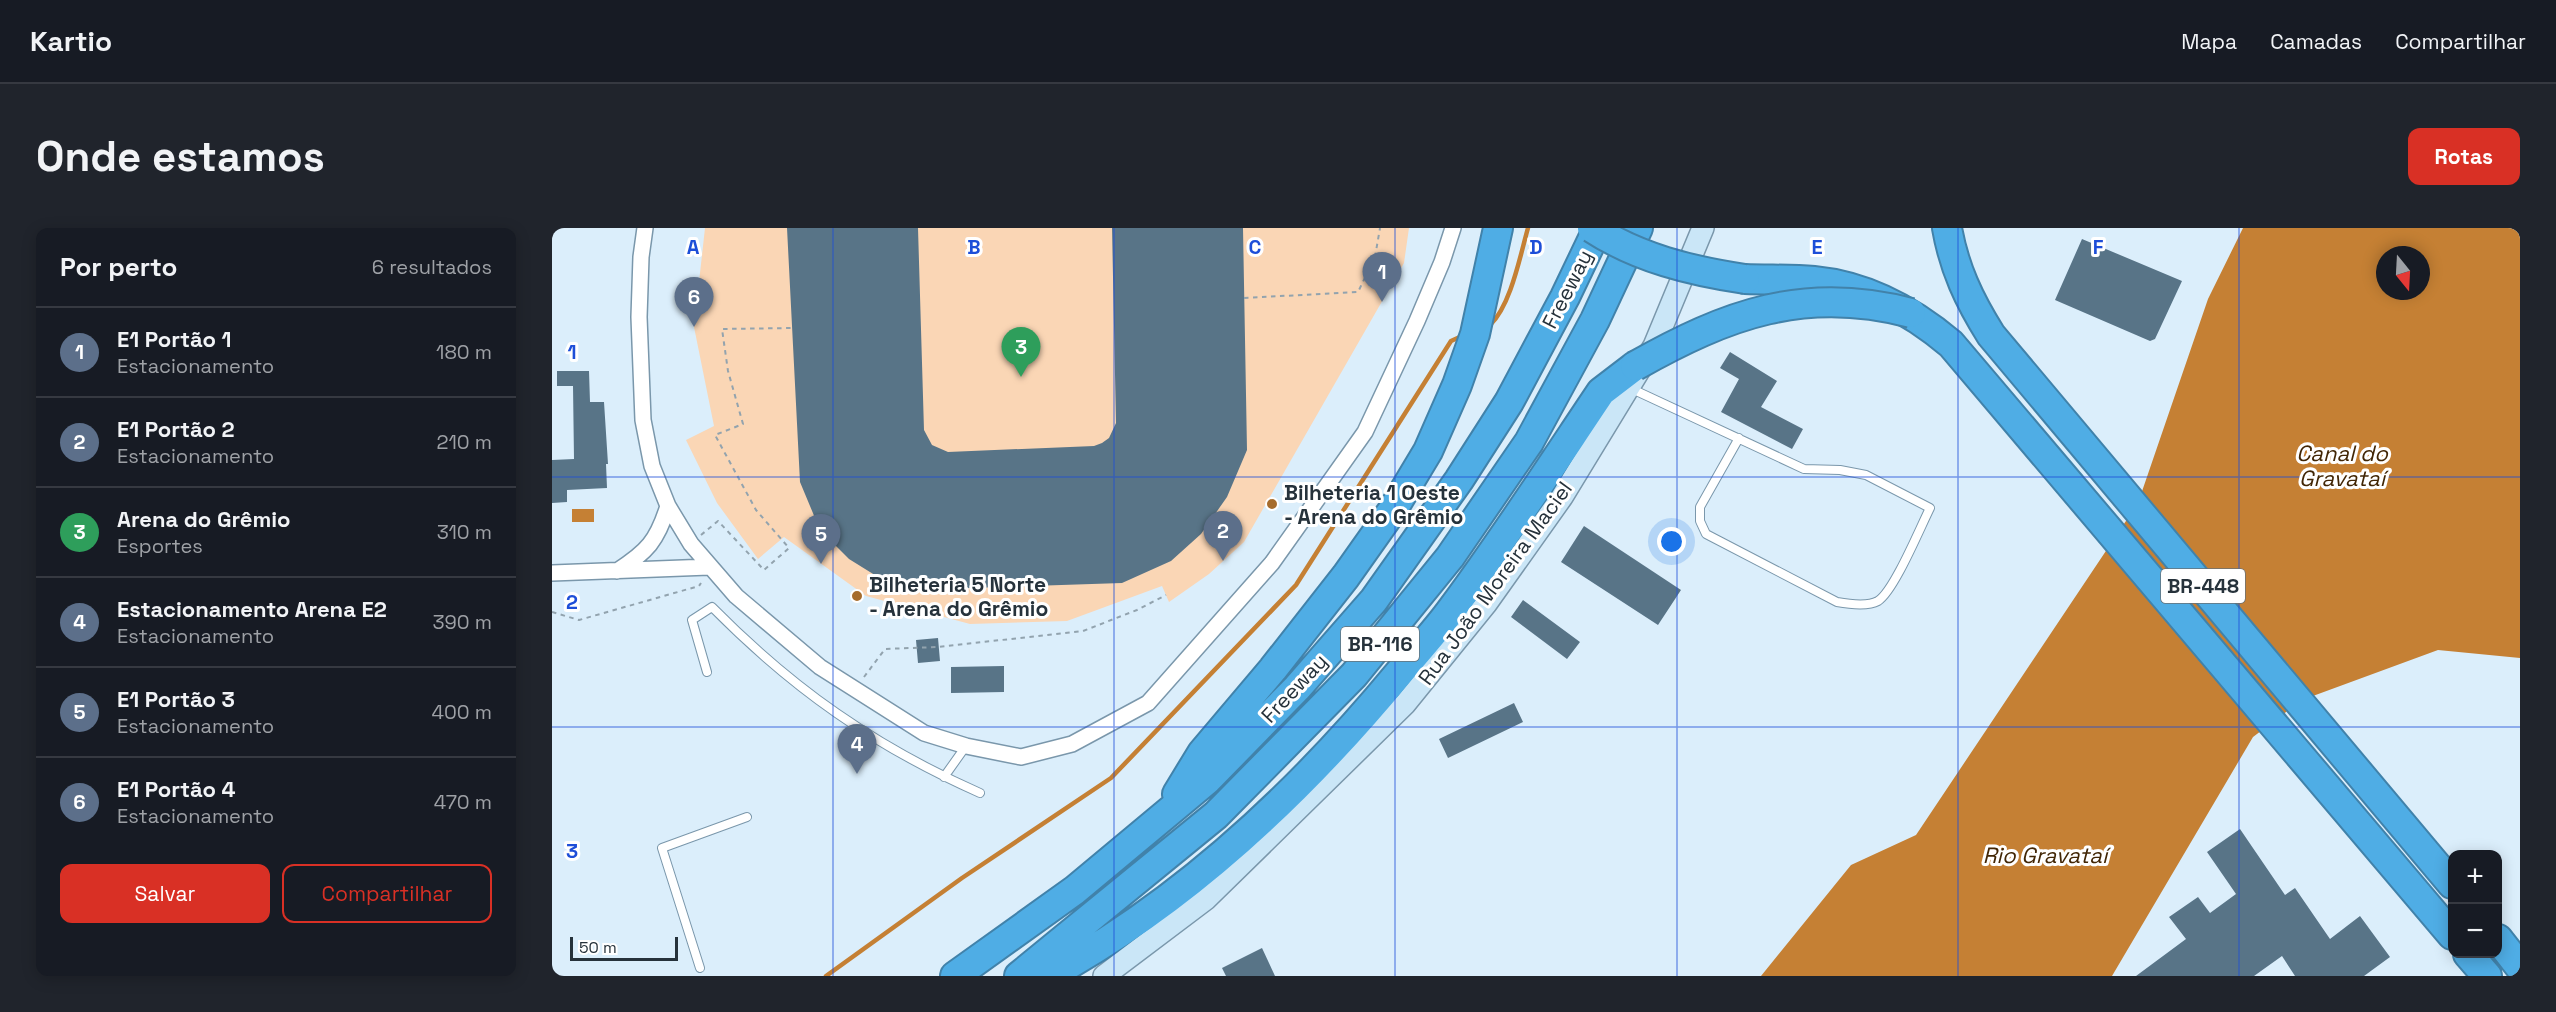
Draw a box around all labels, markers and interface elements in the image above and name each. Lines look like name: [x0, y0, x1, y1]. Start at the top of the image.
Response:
text: Kartio: [30, 23, 112, 59]
text: Mapa: [2181, 28, 2237, 55]
text: Camadas: [2270, 28, 2362, 55]
text: Compartilhar: [2395, 28, 2526, 55]
button: Rotas: [2408, 128, 2520, 185]
text: Onde estamos: [36, 130, 325, 183]
text: A: [687, 234, 700, 260]
text: B: [967, 234, 981, 260]
text: C: [1249, 234, 1262, 260]
text: D: [1529, 234, 1543, 260]
text: E: [1811, 234, 1823, 260]
text: F: [2093, 234, 2104, 260]
street label: Freeway: [1536, 245, 1598, 333]
north arrow: [2376, 246, 2430, 300]
text: Por perto: [60, 250, 177, 284]
pin: 1: [1362, 253, 1402, 302]
text: 6 resultados: [372, 254, 492, 280]
pin: 6: [674, 278, 714, 327]
text: E1 Portão 1: [117, 325, 231, 353]
pin: 3: [1002, 328, 1040, 377]
text: 1: [75, 339, 84, 365]
text: 180 m: [436, 339, 492, 365]
text: 1: [567, 339, 577, 365]
text: Estacionamento: [117, 353, 274, 379]
text: E1 Portão 2: [117, 415, 235, 443]
text: 2: [74, 429, 85, 455]
text: 210 m: [436, 429, 492, 455]
water label: Canal do Gravataí: [2296, 439, 2390, 492]
text: Estacionamento: [117, 443, 274, 469]
street label: Rua João Moreira Maciel: [1412, 476, 1578, 690]
place label: Bilheteria 1 Oeste - Arena do Grêmio: [1284, 479, 1463, 530]
marker: Bilheteria 1 Oeste - Arena do Grêmio: [1265, 497, 1279, 511]
text: Arena do Grêmio: [117, 505, 291, 533]
pin: 2: [1204, 512, 1242, 561]
pin: 5: [802, 514, 840, 564]
text: 3: [73, 519, 86, 545]
text: 310 m: [437, 519, 492, 545]
your location: [1657, 527, 1686, 556]
text: Esportes: [117, 533, 203, 559]
road number: BR-448: [2161, 569, 2245, 603]
place label: Bilheteria 5 Norte - Arena do Grêmio: [869, 571, 1048, 622]
text: 2: [566, 589, 578, 615]
marker: Bilheteria 5 Norte - Arena do Grêmio: [850, 589, 864, 603]
text: Estacionamento Arena E2: [117, 595, 387, 623]
text: 4: [73, 609, 86, 635]
text: 390 m: [433, 609, 492, 635]
text: Estacionamento: [117, 623, 274, 649]
road number: BR-116: [1341, 627, 1419, 661]
street label: Freeway: [1255, 648, 1333, 728]
text: E1 Portão 3: [117, 685, 235, 713]
text: 5: [74, 699, 86, 725]
text: 400 m: [432, 699, 492, 725]
text: Estacionamento: [117, 713, 274, 739]
pin: 4: [838, 724, 876, 774]
text: E1 Portão 4: [117, 775, 236, 803]
text: 6: [73, 789, 86, 815]
text: 470 m: [434, 789, 492, 815]
text: Estacionamento: [117, 803, 274, 829]
text: 3: [566, 838, 578, 864]
water label: Rio Gravataí: [1983, 841, 2112, 869]
map controls: [2448, 850, 2502, 958]
button: +: [2448, 850, 2502, 904]
button: Salvar: [60, 864, 270, 923]
button: Compartilhar: [282, 864, 492, 923]
button: −: [2448, 904, 2502, 958]
scale bar: [570, 934, 678, 962]
text: 50 m: [579, 937, 617, 958]

